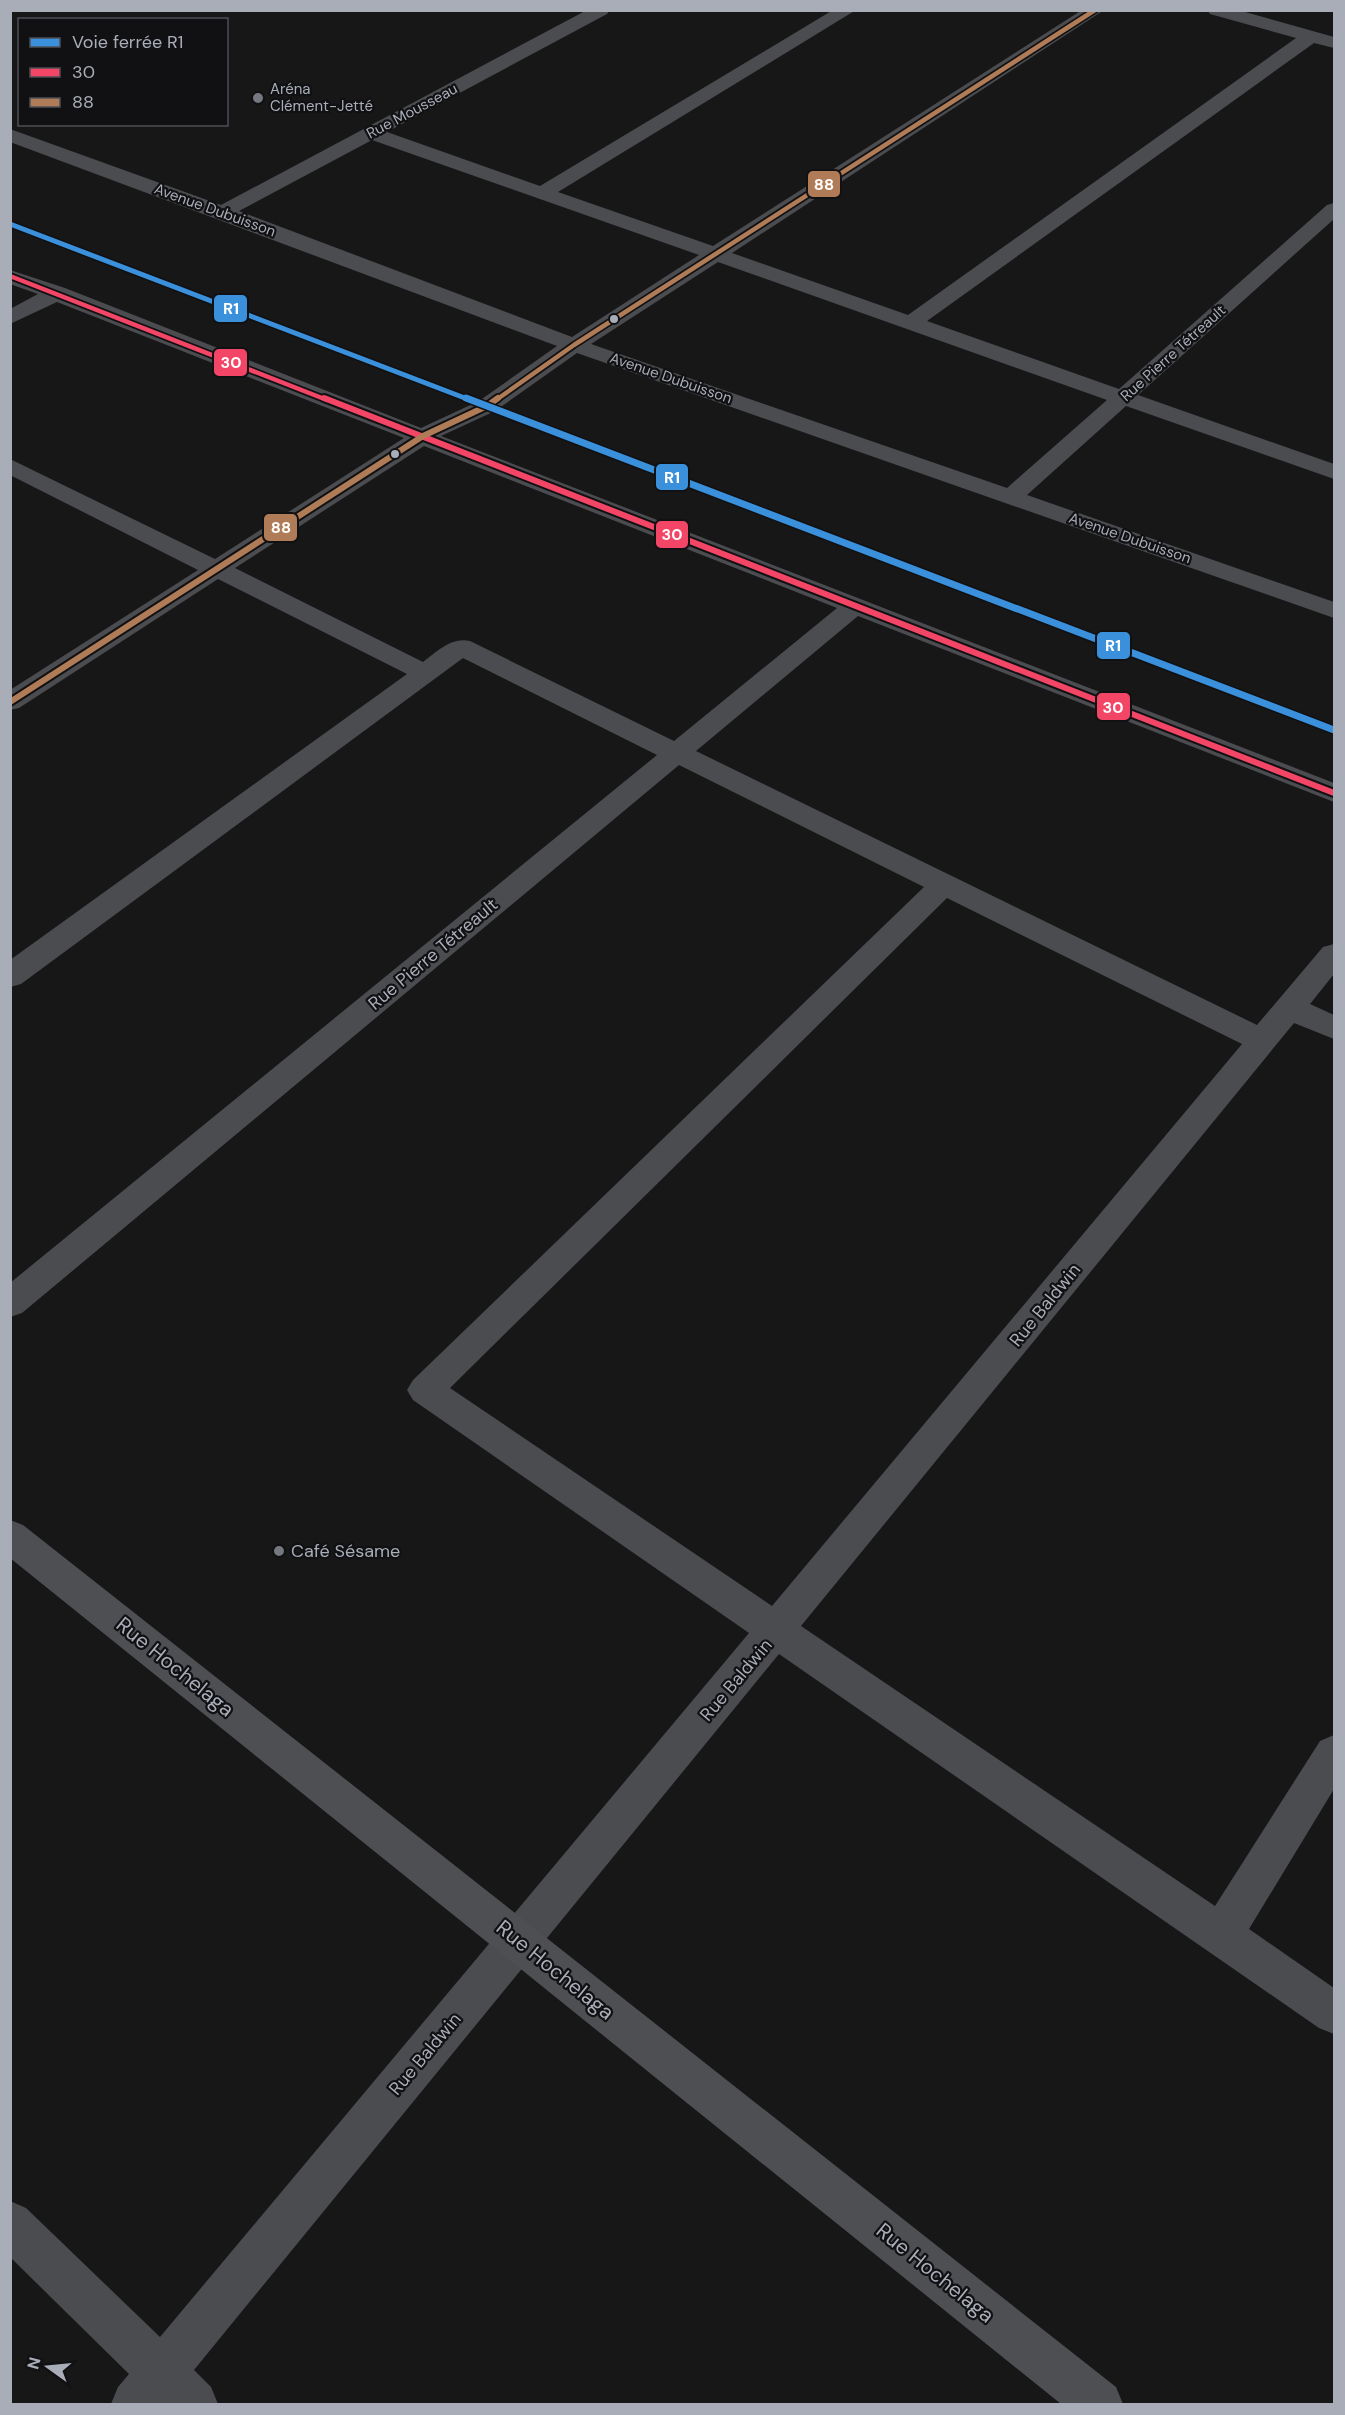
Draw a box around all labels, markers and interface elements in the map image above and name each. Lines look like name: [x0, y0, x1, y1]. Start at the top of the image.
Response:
legend: [18, 18, 228, 126]
text: Voie ferrée R1: [72, 30, 183, 54]
text: 30: [72, 60, 95, 84]
place label: Aréna Clément-Jetté: [270, 79, 373, 116]
street label: Rue Mousseau: [363, 79, 461, 143]
text: 88: [72, 90, 94, 114]
marker: Aréna Clément-Jetté: [251, 91, 265, 105]
line badge: 88: [807, 170, 841, 198]
text: 88: [814, 174, 834, 195]
street label: Avenue Dubuisson: [151, 179, 279, 241]
line badge: R1: [213, 294, 248, 323]
text: R1: [223, 298, 239, 319]
street label: Rue Pierre Tétreault: [1116, 300, 1230, 406]
unlabelled marker: [608, 313, 620, 325]
line badge: 30: [213, 348, 248, 377]
street label: Avenue Dubuisson: [607, 348, 735, 408]
text: 30: [221, 352, 241, 373]
unlabelled marker: [389, 448, 401, 460]
line badge: R1: [655, 463, 689, 491]
text: R1: [664, 467, 680, 488]
street label: Avenue Dubuisson: [1066, 508, 1194, 568]
line badge: 88: [263, 513, 298, 542]
text: 88: [271, 517, 291, 538]
line badge: 30: [655, 520, 689, 549]
text: 30: [662, 524, 682, 545]
line badge: R1: [1096, 631, 1131, 660]
text: R1: [1105, 635, 1121, 656]
line badge: 30: [1096, 692, 1131, 721]
text: 30: [1103, 697, 1123, 718]
street label: Rue Pierre Tétreault: [363, 893, 503, 1015]
street label: Rue Baldwin: [1004, 1258, 1086, 1352]
place label: Café Sésame: [291, 1539, 400, 1563]
marker: Café Sésame: [272, 1544, 286, 1558]
street label: Rue Hochelaga: [110, 1611, 240, 1723]
street label: Rue Baldwin: [695, 1634, 777, 1726]
street label: Rue Hochelaga: [490, 1914, 620, 2026]
street label: Rue Baldwin: [384, 2008, 466, 2100]
street label: Rue Hochelaga: [870, 2217, 1000, 2329]
north arrow: [18, 2337, 78, 2397]
text: N: [22, 2355, 46, 2372]

